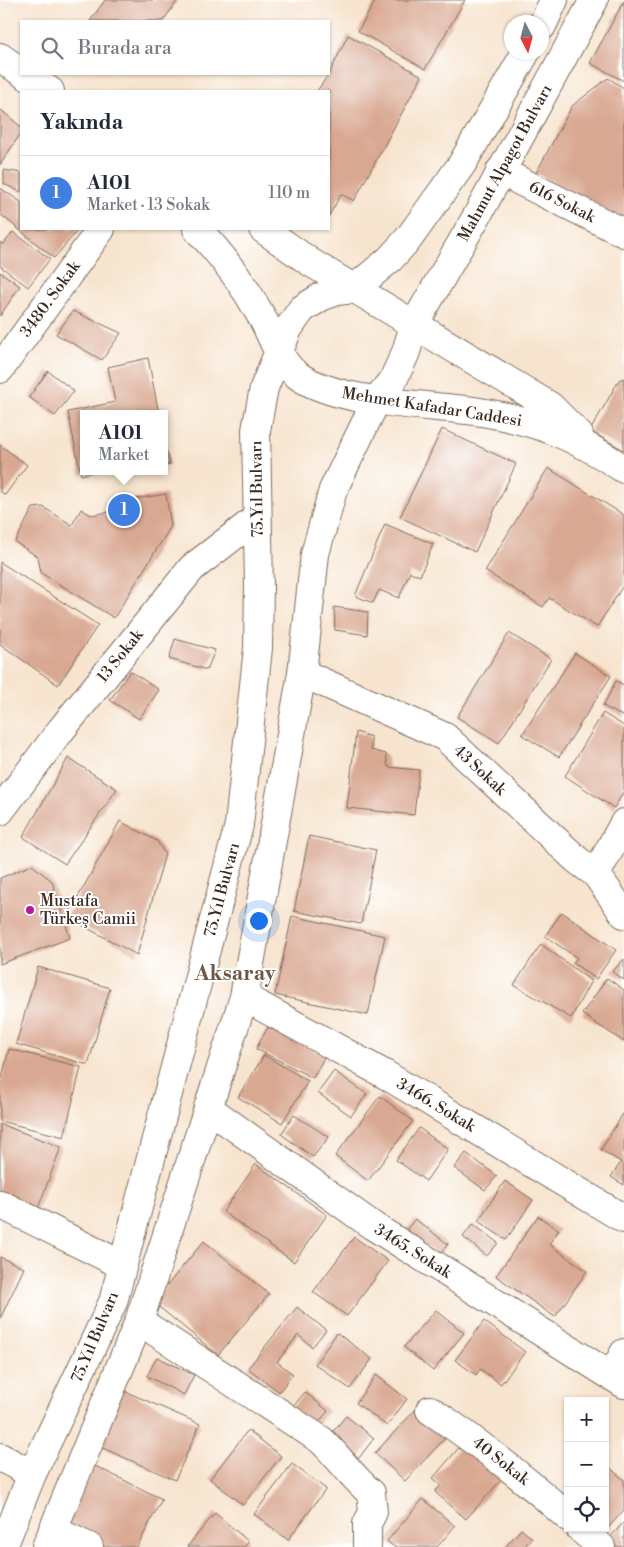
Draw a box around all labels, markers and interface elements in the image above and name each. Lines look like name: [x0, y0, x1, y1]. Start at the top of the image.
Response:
north arrow: [504, 15, 549, 60]
search box: [20, 20, 330, 75]
icon: search: [38, 34, 66, 62]
text: Burada ara: [78, 36, 172, 60]
street label: Mahmut Alpagot Bulvarı: [453, 81, 557, 245]
text: Yakında: [40, 110, 123, 136]
text: A101: [87, 171, 131, 195]
street label: 616 Sokak: [525, 177, 600, 228]
text: 1: [52, 183, 60, 203]
text: 110 m: [268, 183, 310, 203]
text: Market · 13 Sokak: [87, 195, 210, 215]
street label: 3480. Sokak: [16, 256, 85, 341]
street label: Mehmet Kafadar Caddesi: [340, 383, 524, 431]
popup: [80, 410, 168, 475]
text: A101: [99, 421, 143, 445]
street label: 75.Yıl Bulvarı: [246, 440, 268, 538]
text: Market: [99, 445, 149, 465]
pin: 1: [108, 491, 140, 529]
street label: 13 Sokak: [93, 624, 148, 687]
street label: 43 Sokak: [449, 740, 512, 801]
street label: 75.Yıl Bulvarı: [200, 840, 244, 940]
place label: Mustafa Türkeş Camii: [40, 891, 136, 929]
marker: Mustafa Türkeş Camii: [24, 904, 36, 916]
your location: [246, 908, 272, 934]
district label: Aksaray: [193, 961, 276, 987]
street label: 3466. Sokak: [393, 1074, 480, 1137]
street label: 3465. Sokak: [371, 1219, 457, 1284]
street label: 75.Yıl Bulvarı: [67, 1288, 123, 1386]
map controls: [564, 1397, 609, 1532]
button: +: [564, 1397, 609, 1442]
street label: 40 Sokak: [468, 1433, 535, 1490]
button: −: [564, 1442, 609, 1487]
button: locate: [564, 1487, 609, 1532]

